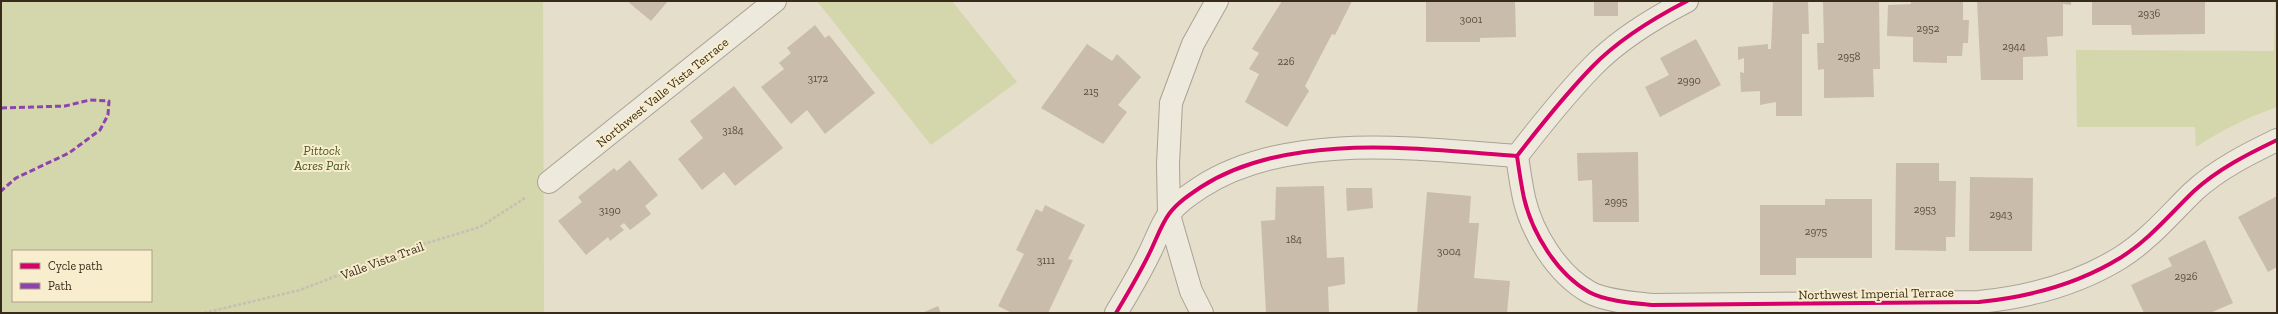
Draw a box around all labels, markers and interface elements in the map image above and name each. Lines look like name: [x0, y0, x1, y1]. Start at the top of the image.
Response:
house number: 2936: [2138, 7, 2161, 20]
house number: 3001: [1460, 13, 1483, 26]
house number: 2952: [1917, 22, 1940, 35]
street label: Northwest Valle Vista Terrace: [593, 34, 731, 150]
house number: 2944: [2002, 40, 2026, 53]
house number: 2958: [1837, 50, 1861, 63]
house number: 226: [1277, 55, 1295, 68]
house number: 3172: [808, 72, 828, 85]
house number: 2990: [1677, 74, 1701, 87]
house number: 215: [1083, 85, 1099, 98]
house number: 3184: [722, 124, 744, 137]
park label: Pittock Acres Park: [293, 143, 350, 173]
house number: 2995: [1605, 195, 1628, 208]
house number: 2953: [1914, 203, 1936, 216]
house number: 3190: [599, 204, 621, 217]
house number: 2943: [1990, 208, 2012, 221]
house number: 2975: [1805, 225, 1828, 238]
house number: 184: [1286, 233, 1302, 246]
street label: Valle Vista Trail: [338, 238, 426, 283]
house number: 3004: [1437, 245, 1461, 258]
legend: [12, 250, 152, 302]
house number: 3111: [1037, 254, 1056, 267]
text: Cycle path: [48, 259, 103, 273]
house number: 2926: [2174, 270, 2198, 283]
text: Path: [48, 279, 72, 293]
street label: Northwest Imperial Terrace: [1798, 285, 1954, 302]

